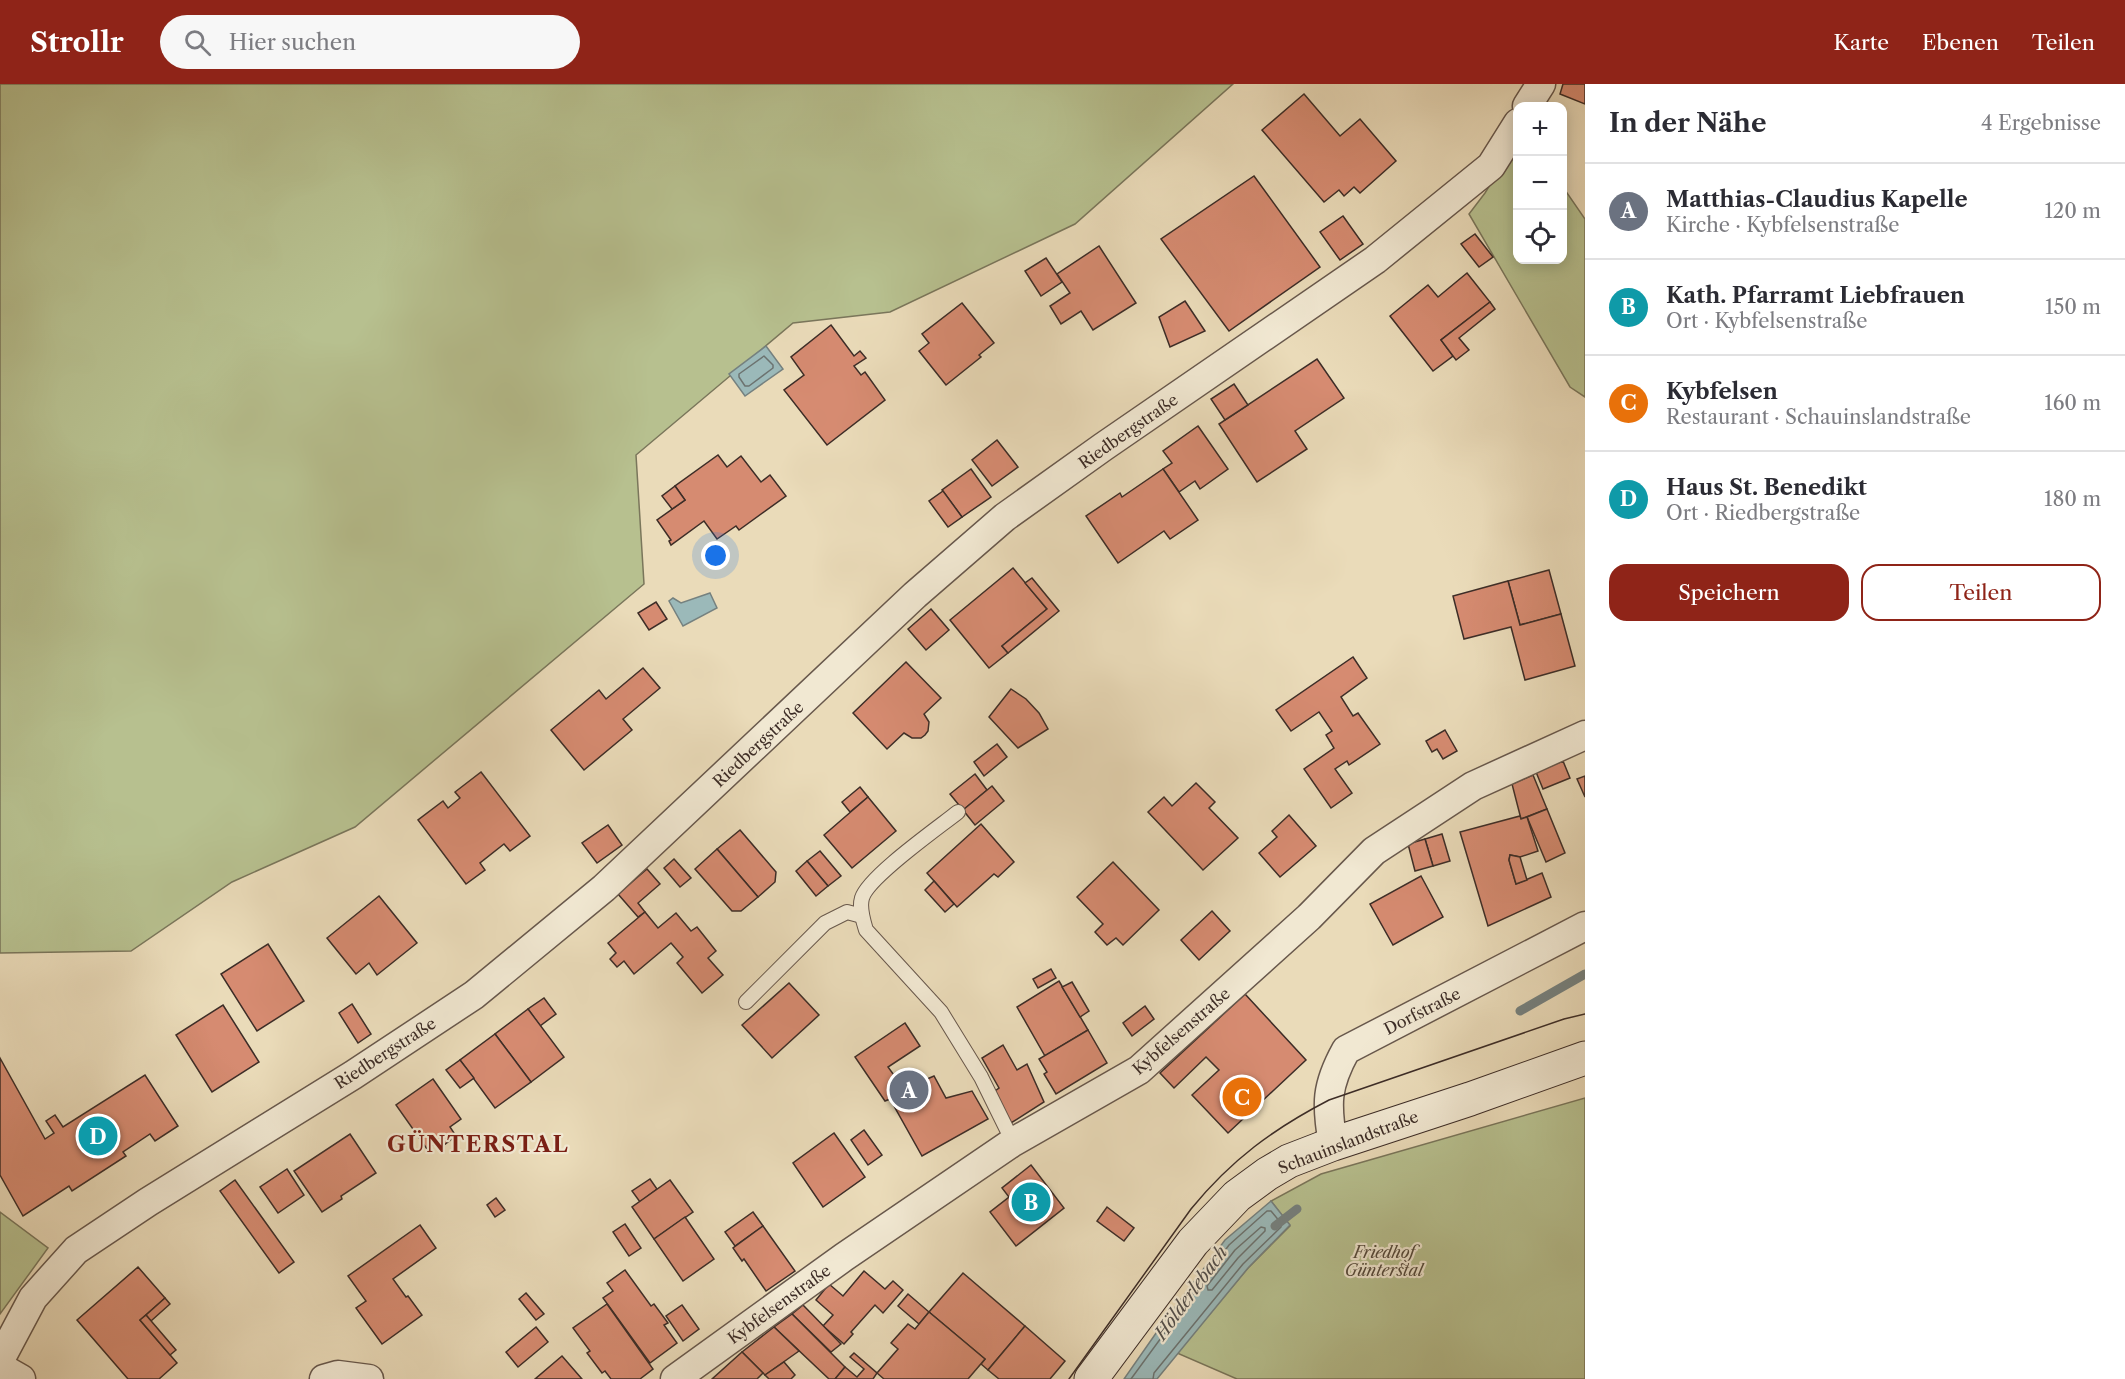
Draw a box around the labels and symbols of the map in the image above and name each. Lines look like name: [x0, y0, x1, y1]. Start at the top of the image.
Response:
street label: Riedbergstraße: [1074, 389, 1182, 473]
your location: [701, 541, 730, 570]
street label: Riedbergstraße: [709, 697, 808, 791]
street label: Kybfelsenstraße: [1128, 983, 1234, 1079]
street label: Dorfstraße: [1381, 983, 1464, 1039]
street label: Riedbergstraße: [331, 1013, 439, 1093]
pin: A: [890, 1068, 928, 1112]
pin: C: [1222, 1074, 1262, 1120]
street label: Schauinslandstraße: [1275, 1106, 1421, 1178]
pin: D: [78, 1114, 118, 1158]
district label: GÜNTERSTAL: [387, 1130, 569, 1158]
pin: B: [1012, 1180, 1050, 1224]
water label: Hölderlebach: [1148, 1242, 1232, 1346]
park label: Friedhof Günterstal: [1345, 1242, 1425, 1280]
street label: Kybfelsenstraße: [724, 1260, 834, 1348]

